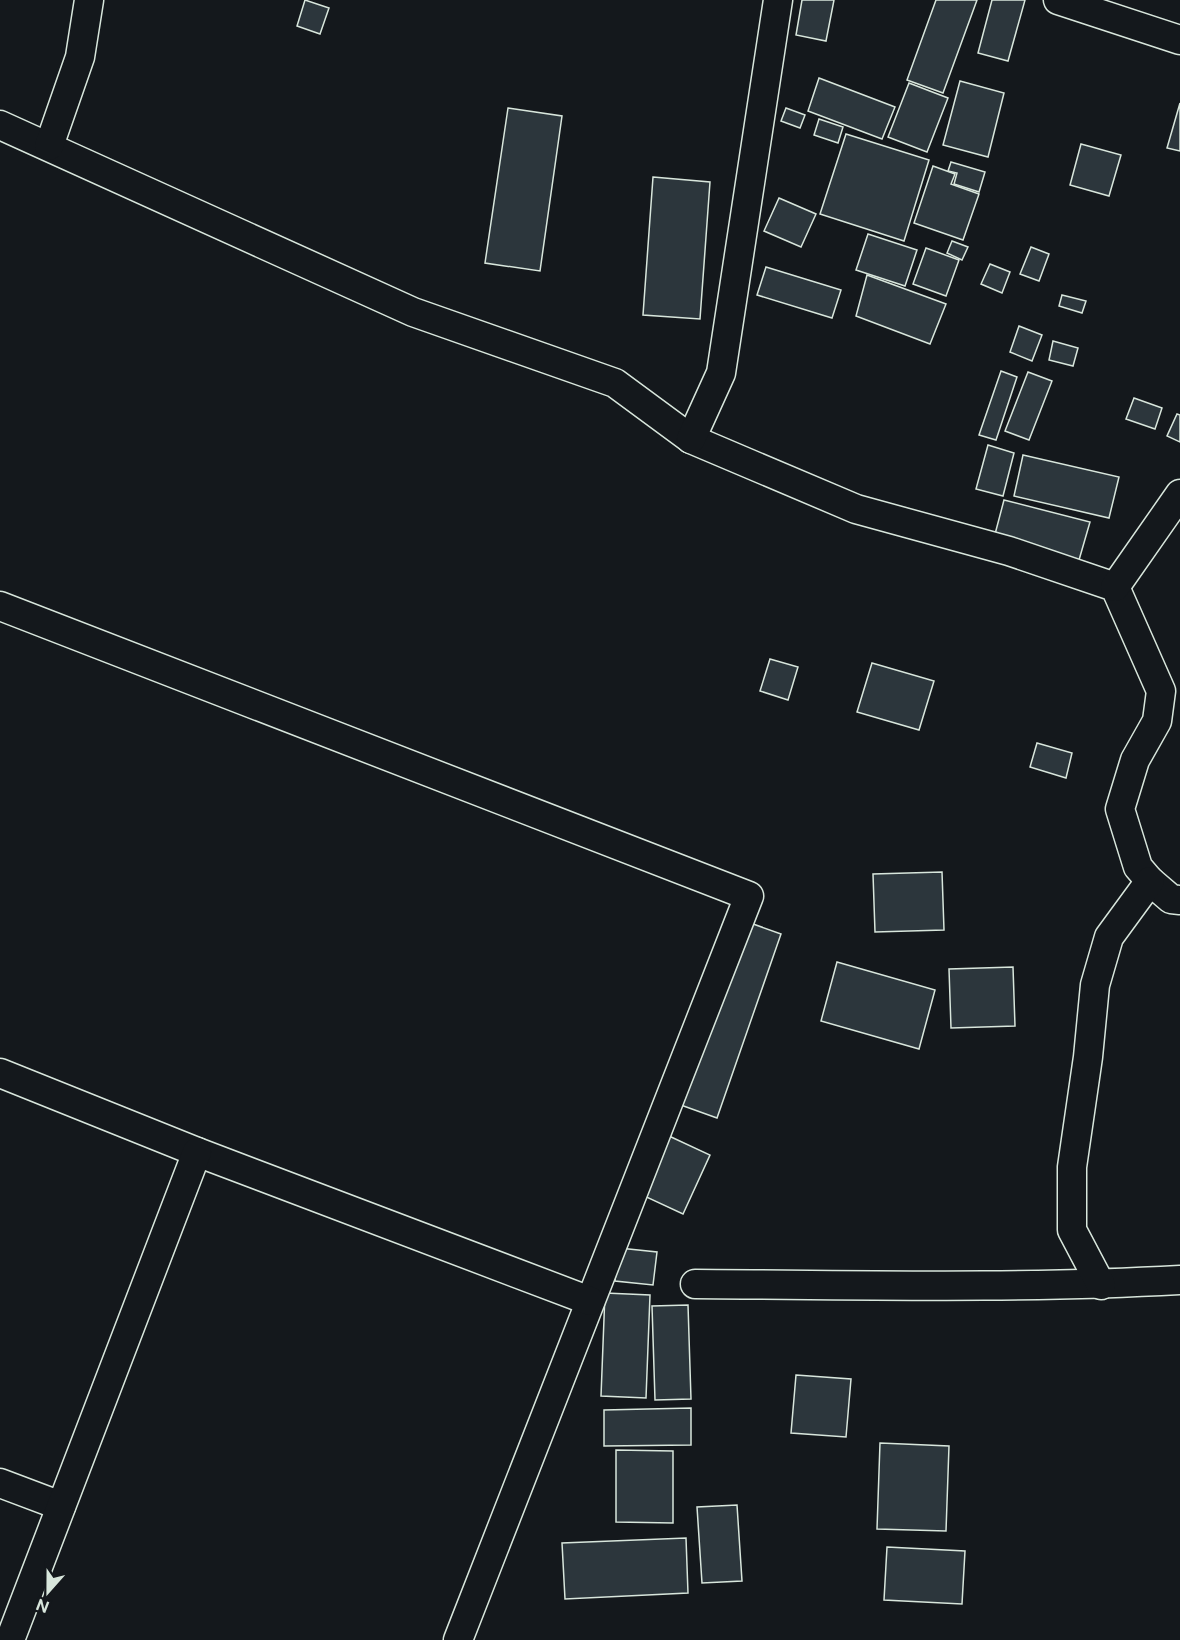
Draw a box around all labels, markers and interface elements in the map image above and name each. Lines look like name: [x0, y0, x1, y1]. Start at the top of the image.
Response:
north arrow: [18, 1562, 78, 1622]
text: N: [34, 1594, 52, 1617]

